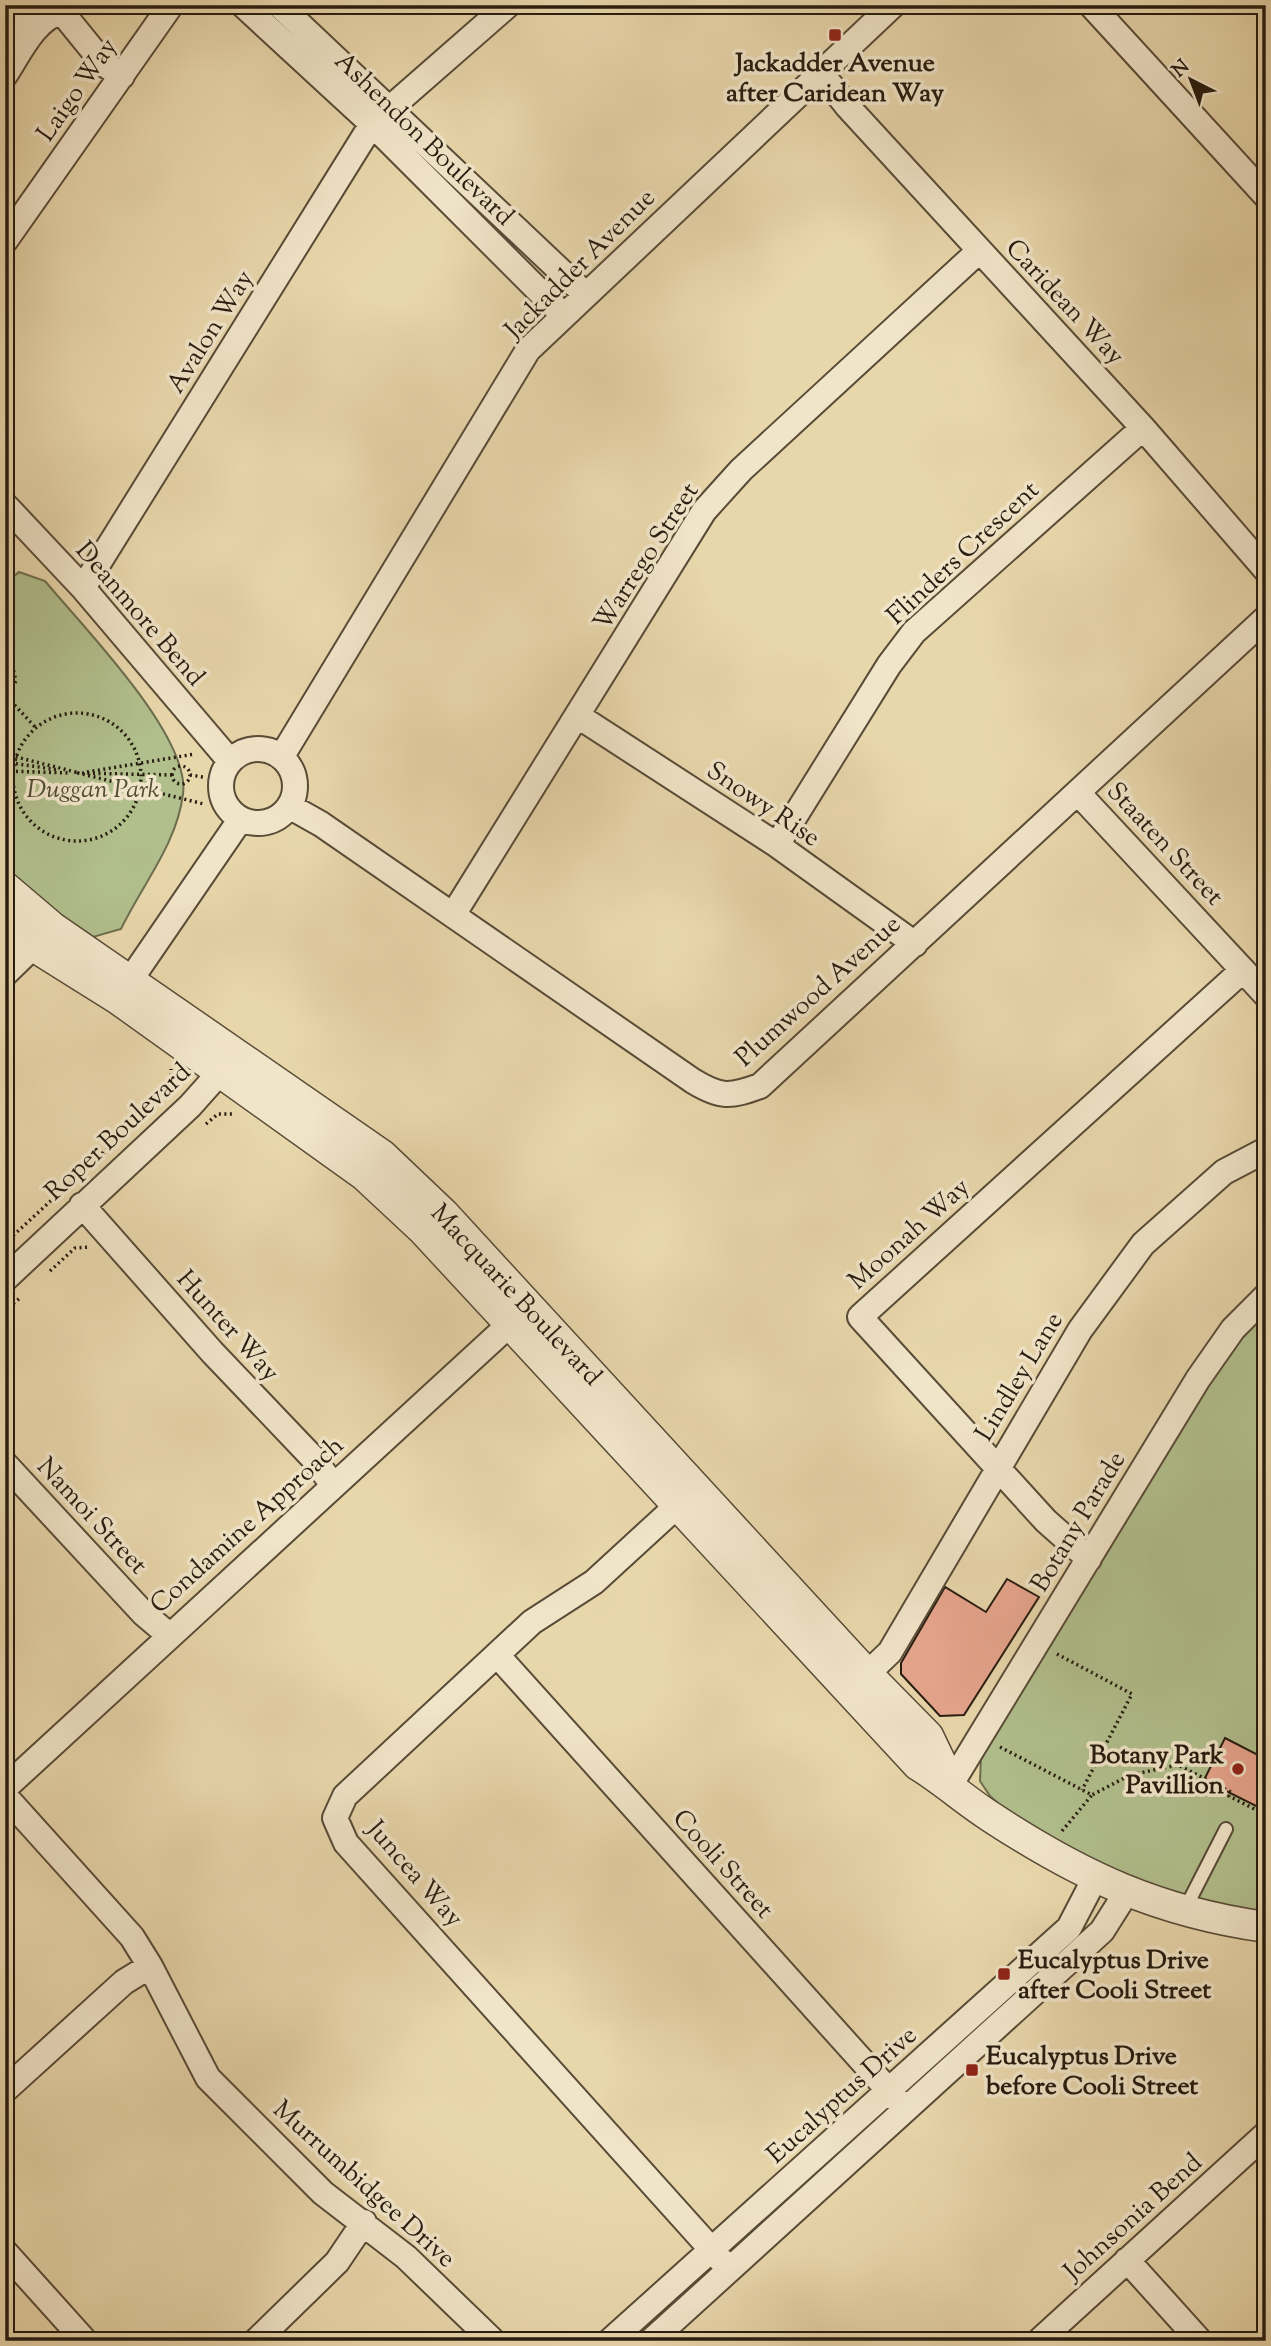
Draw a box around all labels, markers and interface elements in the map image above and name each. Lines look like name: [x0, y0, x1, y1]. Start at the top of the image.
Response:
marker: Jackadder Avenue after Caridean Way: [827, 27, 843, 43]
street label: Laigo Way: [29, 31, 127, 150]
street label: Ashendon Boulevard: [325, 44, 522, 236]
place label: Jackadder Avenue after Caridean Way: [726, 46, 944, 113]
north arrow: [1156, 46, 1226, 116]
text: N: [1167, 54, 1196, 84]
street label: Jackadder Avenue: [496, 181, 664, 350]
street label: Caridean Way: [996, 231, 1132, 374]
street label: Avalon Way: [159, 263, 264, 401]
street label: Flinders Crescent: [879, 473, 1048, 634]
street label: Warrego Street: [585, 476, 709, 639]
street label: Deanmore Bend: [66, 534, 213, 695]
street label: Snowy Rise: [698, 753, 827, 857]
park label: Duggan Park: [26, 772, 160, 809]
street label: Staaten Street: [1097, 775, 1231, 915]
street label: Plumwood Avenue: [728, 907, 910, 1076]
street label: Roper Boulevard: [37, 1055, 200, 1210]
street label: Moonah Way: [841, 1170, 979, 1299]
street label: Macquarie Boulevard: [421, 1197, 610, 1395]
street label: Hunter Way: [167, 1263, 287, 1391]
street label: Lindley Lane: [967, 1306, 1073, 1449]
street label: Condamine Approach: [142, 1429, 353, 1623]
street label: Botany Parade: [1023, 1445, 1136, 1600]
street label: Namoi Street: [27, 1450, 155, 1584]
place label: Botany Park Pavillion: [1090, 1738, 1225, 1805]
marker: Botany Park Pavillion: [1230, 1761, 1246, 1777]
street label: Cooli Street: [663, 1802, 781, 1928]
street label: Juncea Way: [356, 1812, 471, 1936]
place label: Eucalyptus Drive after Cooli Street: [1018, 1943, 1211, 2010]
marker: Eucalyptus Drive after Cooli Street: [996, 1966, 1012, 1982]
street label: Eucalyptus Drive: [759, 2018, 926, 2173]
place label: Eucalyptus Drive before Cooli Street: [985, 2039, 1198, 2106]
marker: Eucalyptus Drive before Cooli Street: [964, 2062, 980, 2078]
street label: Murrumbidgee Drive: [264, 2092, 463, 2277]
street label: Johnsonia Bend: [1055, 2145, 1211, 2292]

